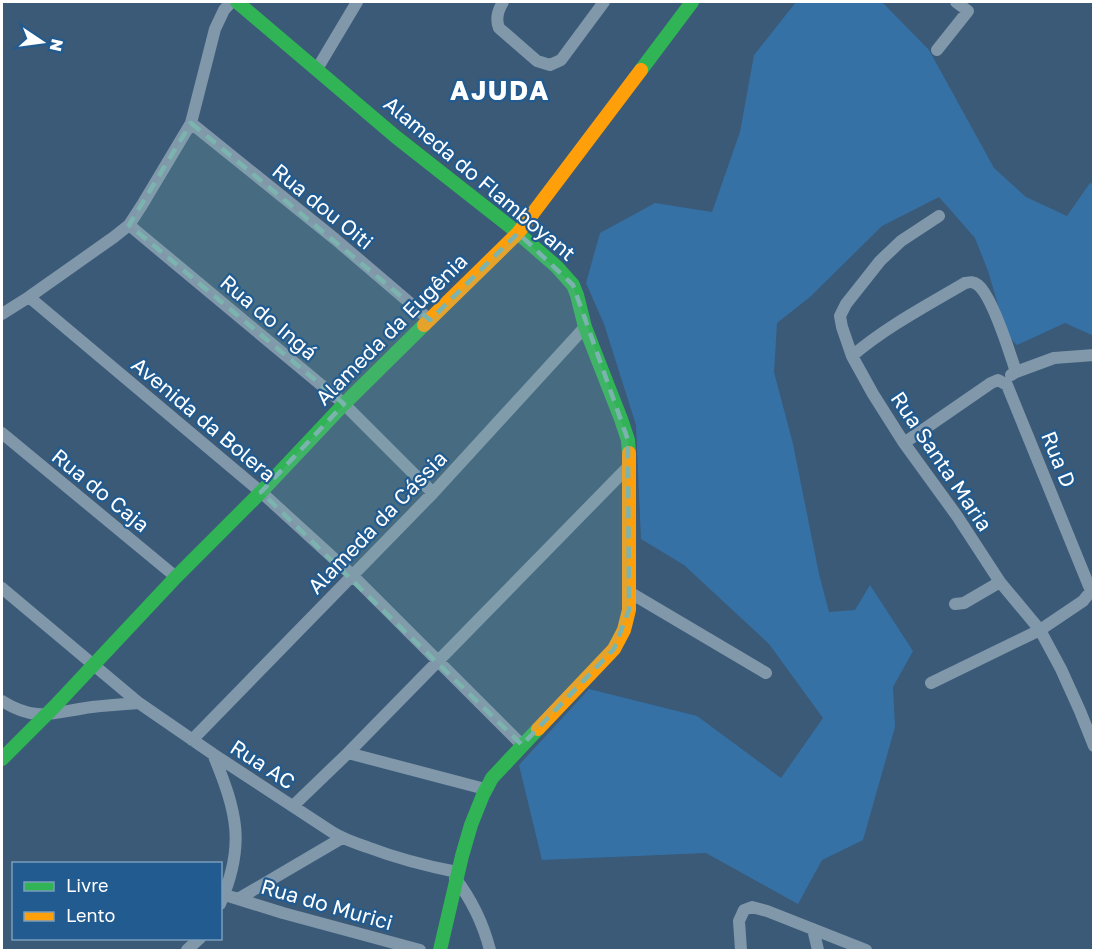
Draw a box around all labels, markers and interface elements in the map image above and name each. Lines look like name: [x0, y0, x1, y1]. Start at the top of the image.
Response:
north arrow: [12, 12, 72, 72]
text: N: [46, 37, 68, 54]
district label: AJUDA: [450, 74, 550, 106]
street label: Alameda do Flamboyant: [379, 90, 581, 266]
street label: Rua dou Oiti: [267, 157, 379, 255]
street label: Alameda da Eugênia: [310, 248, 472, 410]
street label: Rua do Ingá: [215, 269, 323, 365]
street label: Avenida da Bolera: [127, 351, 281, 487]
street label: Rua Santa Maria: [886, 386, 998, 536]
street label: Rua D: [1036, 427, 1082, 491]
street label: Rua do Caja: [47, 443, 155, 537]
street label: Alameda da Cássia: [302, 445, 452, 599]
street label: Rua AC: [226, 734, 300, 794]
legend: [12, 862, 222, 940]
street label: Rua do Murici: [258, 873, 396, 935]
text: Livre: [66, 874, 108, 896]
text: Lento: [66, 904, 115, 926]

